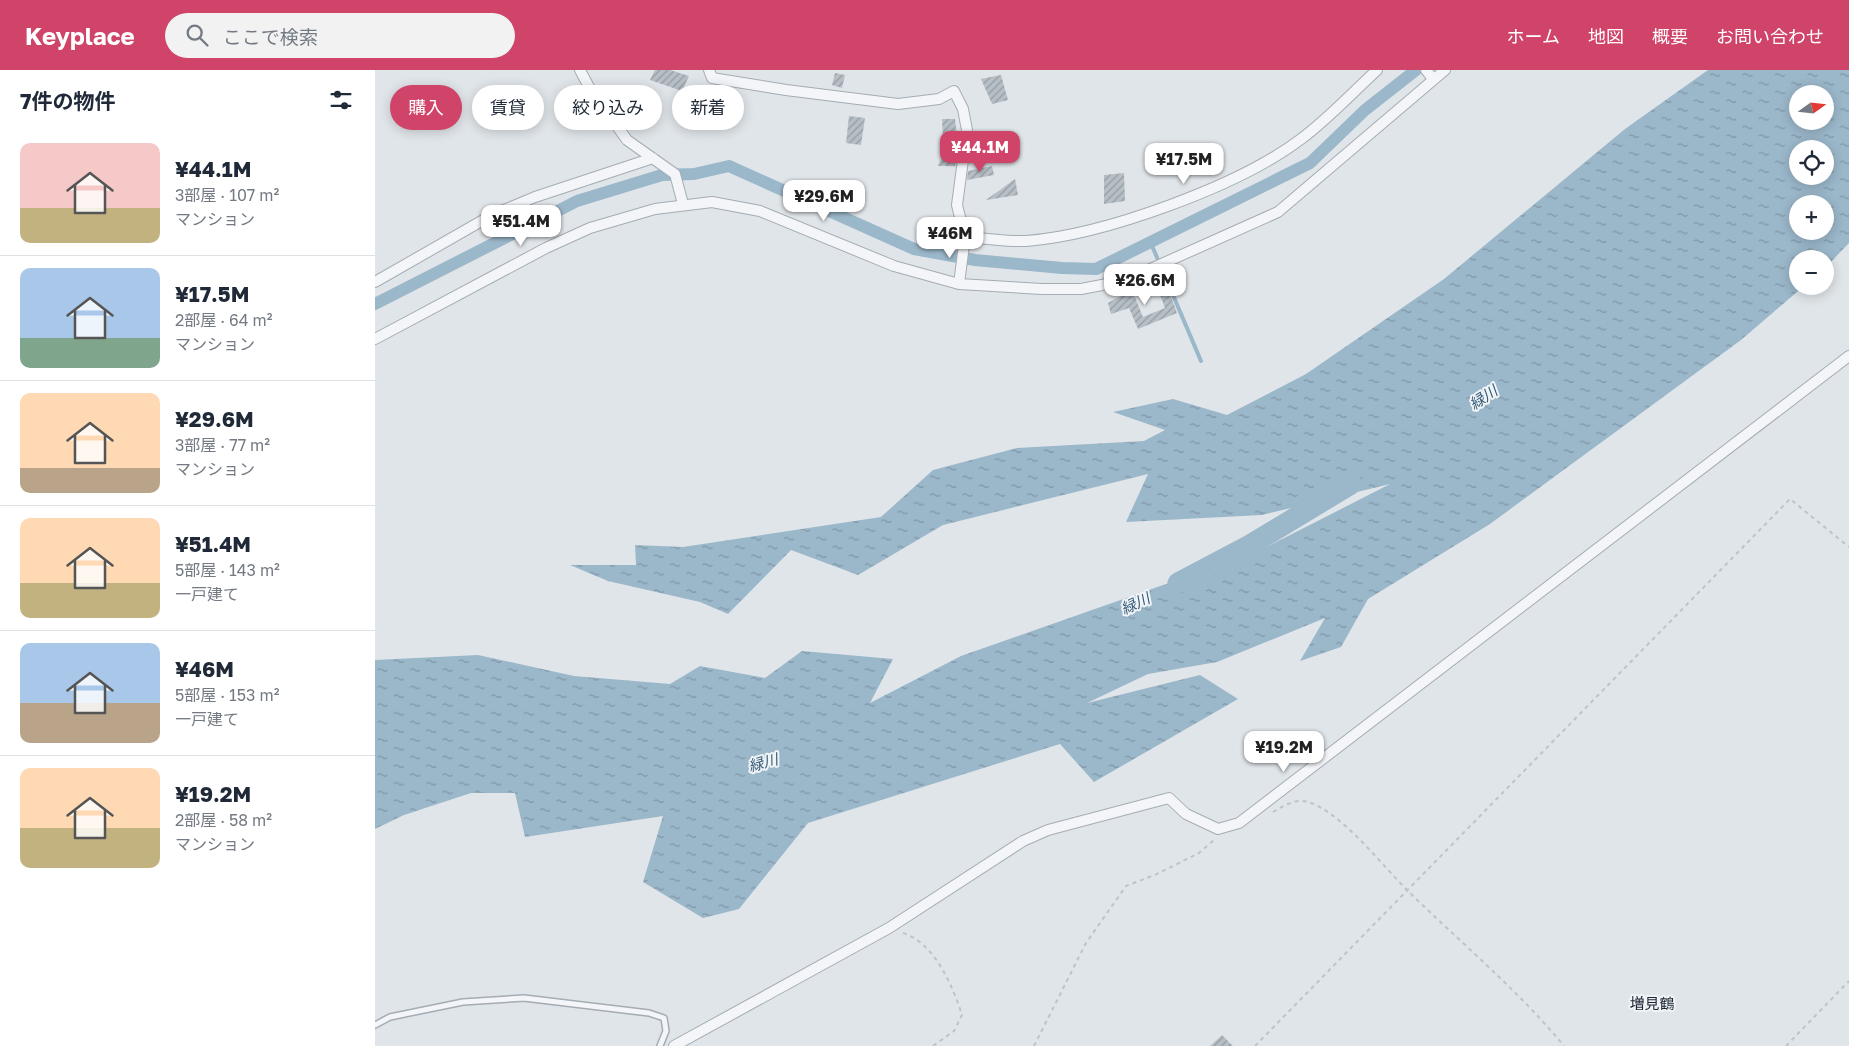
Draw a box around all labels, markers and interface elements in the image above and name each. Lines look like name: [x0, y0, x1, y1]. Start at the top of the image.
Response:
search box: [165, 13, 515, 58]
text: Keyplace: [25, 21, 135, 50]
icon: search: [183, 21, 211, 49]
text: ここで検索: [223, 25, 318, 48]
text: ホーム: [1507, 25, 1560, 47]
text: 地図: [1588, 25, 1624, 47]
text: 概要: [1652, 25, 1688, 47]
text: お問い合わせ: [1716, 25, 1824, 47]
chip: 購入: [390, 85, 462, 130]
chip: 賃貸: [472, 85, 544, 130]
chip: 絞り込み: [554, 85, 662, 130]
chip: 新着: [672, 85, 744, 130]
north arrow: [1789, 85, 1834, 130]
map controls: [1789, 85, 1834, 295]
icon: filters: [327, 86, 355, 114]
text: 7件の物件: [20, 88, 115, 114]
pin: ¥44.1M: [939, 131, 1021, 173]
text: ¥44.1M: [951, 137, 1009, 157]
button: locate: [1789, 140, 1834, 185]
pin: ¥17.5M: [1143, 142, 1225, 185]
text: ¥17.5M: [1156, 149, 1212, 169]
text: ¥44.1M: [175, 156, 251, 182]
icon: home: [60, 163, 120, 223]
pin: ¥29.6M: [783, 180, 865, 222]
text: 3部屋 · 107 m²: [175, 185, 279, 205]
text: ¥29.6M: [794, 186, 854, 206]
button: +: [1789, 195, 1834, 240]
pin: ¥51.4M: [480, 204, 562, 247]
text: マンション: [175, 209, 255, 229]
text: ¥51.4M: [492, 211, 550, 231]
pin: ¥46M: [920, 216, 980, 259]
text: ¥46M: [928, 223, 972, 243]
button: −: [1789, 250, 1834, 295]
pin: ¥26.6M: [1104, 264, 1186, 306]
text: ¥26.6M: [1115, 270, 1175, 290]
text: ¥17.5M: [175, 281, 249, 307]
icon: home: [60, 288, 120, 348]
text: 2部屋 · 64 m²: [175, 310, 272, 330]
text: マンション: [175, 334, 255, 354]
water label: 緑川: [1466, 380, 1502, 413]
text: ¥29.6M: [175, 406, 254, 432]
icon: home: [60, 413, 120, 473]
text: 3部屋 · 77 m²: [175, 435, 270, 455]
text: マンション: [175, 459, 255, 479]
text: ¥51.4M: [175, 531, 251, 557]
icon: home: [60, 538, 120, 598]
text: 5部屋 · 143 m²: [175, 560, 280, 580]
text: 一戸建て: [175, 584, 239, 604]
water label: 緑川: [1118, 588, 1154, 617]
text: ¥46M: [175, 656, 234, 682]
icon: home: [60, 663, 120, 723]
text: 5部屋 · 153 m²: [175, 685, 279, 705]
text: 一戸建て: [175, 709, 239, 729]
pin: ¥19.2M: [1243, 730, 1325, 773]
text: ¥19.2M: [1255, 737, 1313, 757]
water label: 緑川: [746, 749, 782, 775]
text: ¥19.2M: [175, 781, 251, 807]
icon: home: [60, 788, 120, 848]
text: 2部屋 · 58 m²: [175, 810, 272, 830]
text: マンション: [175, 834, 255, 854]
district label: 増見鶴: [1629, 994, 1675, 1012]

